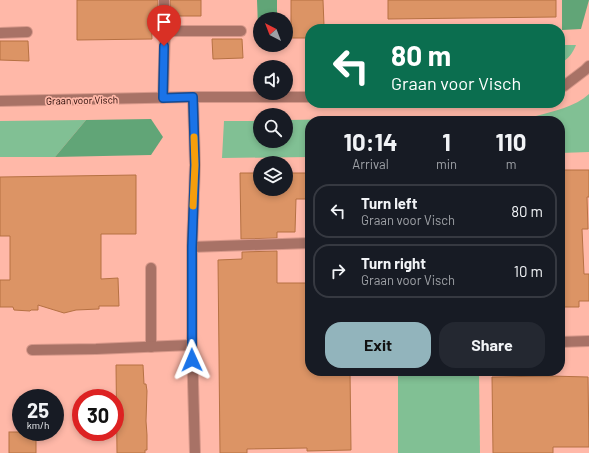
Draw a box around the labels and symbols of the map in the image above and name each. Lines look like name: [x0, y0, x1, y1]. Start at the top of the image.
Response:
pin: [147, 5, 181, 46]
north arrow: [253, 12, 293, 52]
street label: Graan voor Visch: [46, 93, 118, 107]
position arrow: [171, 339, 213, 381]
speed limit sign: 30: [72, 389, 124, 441]

